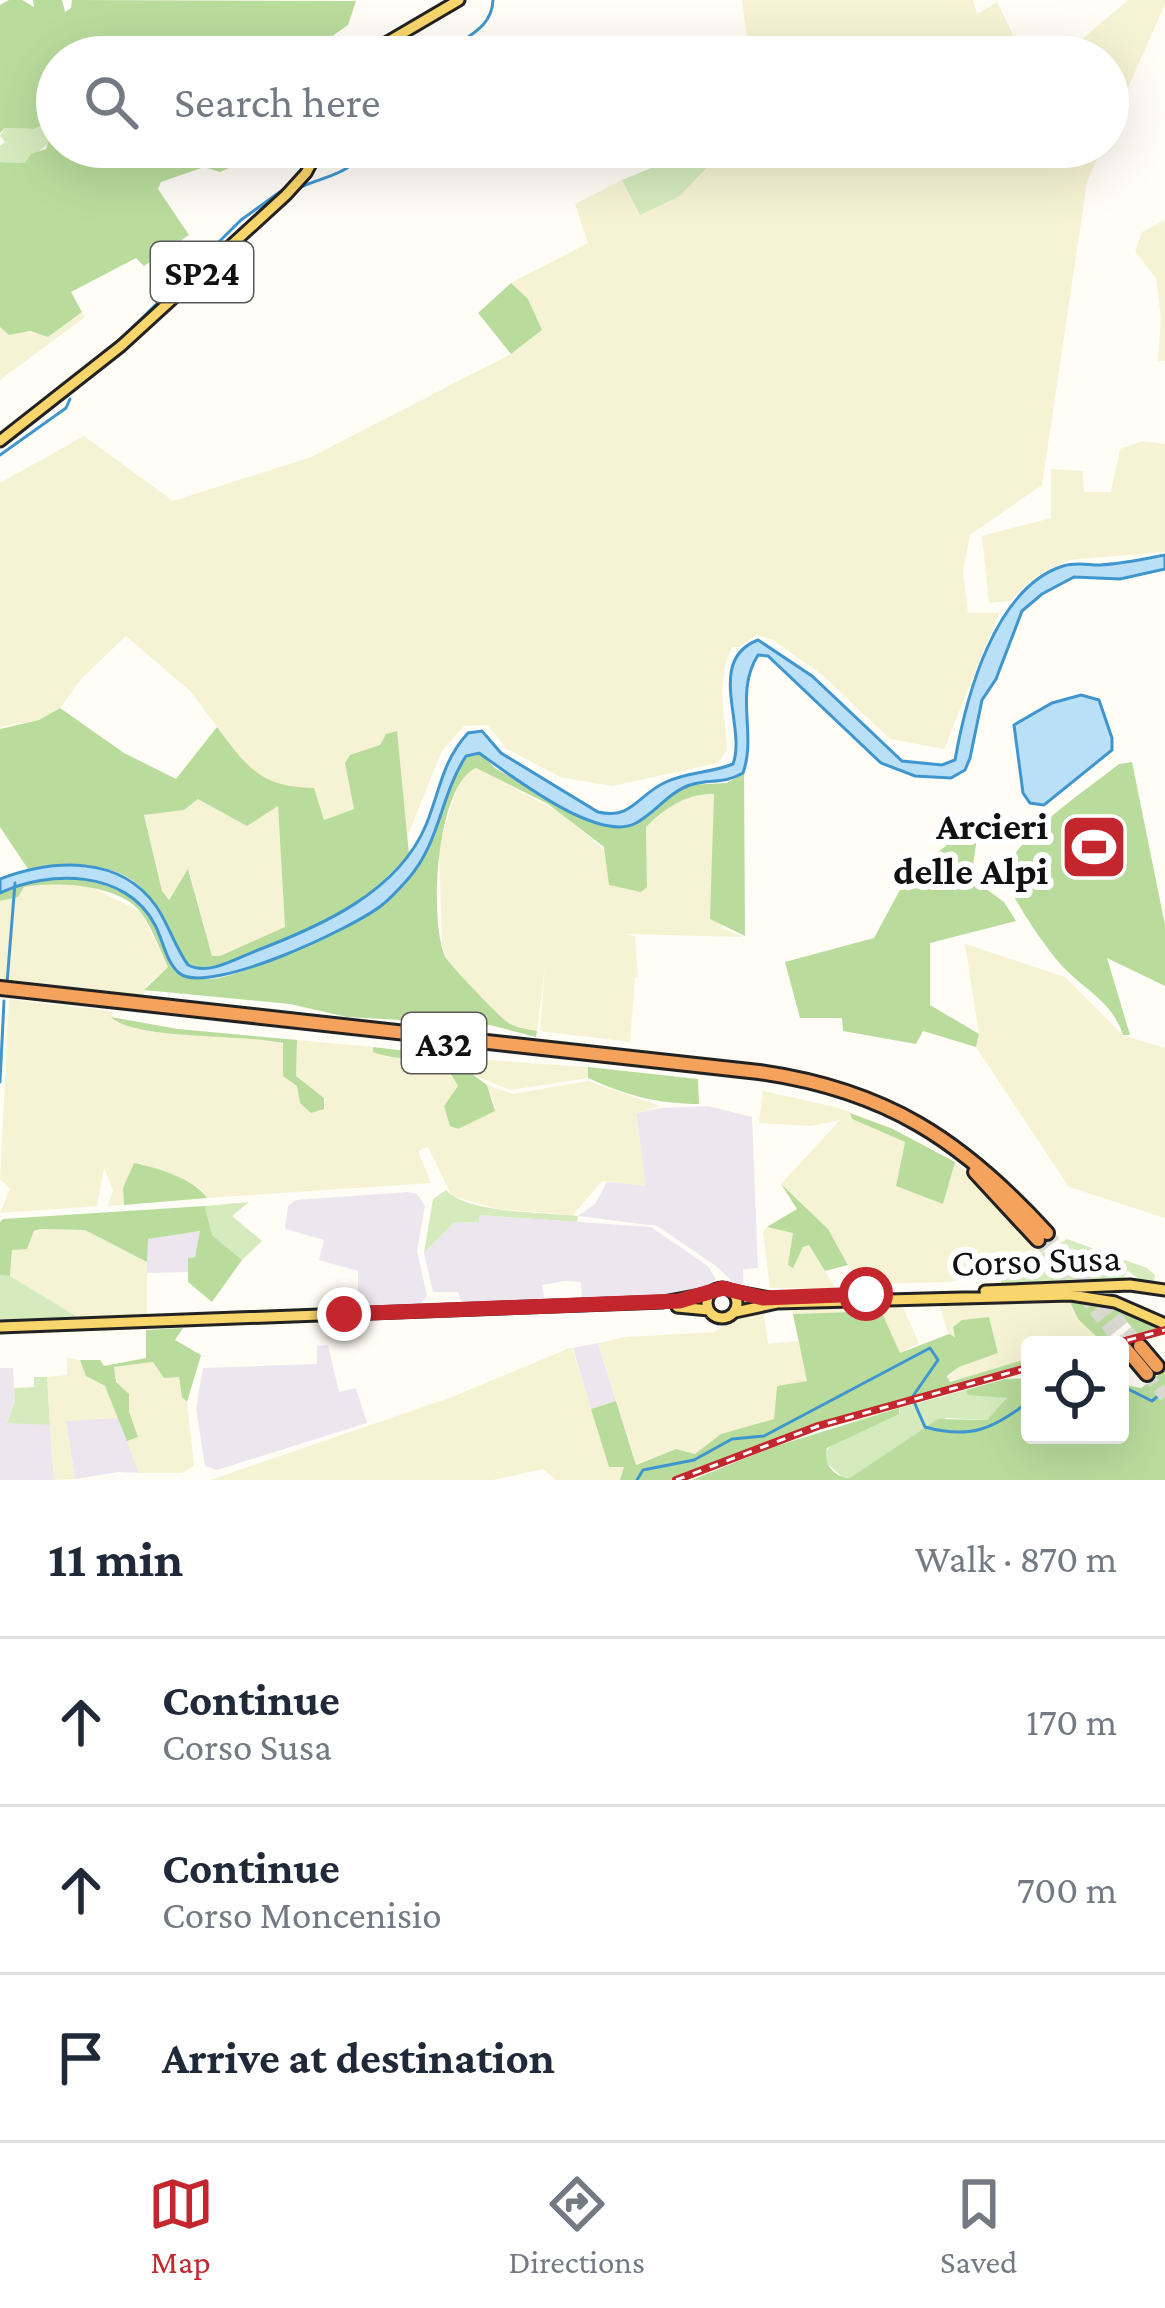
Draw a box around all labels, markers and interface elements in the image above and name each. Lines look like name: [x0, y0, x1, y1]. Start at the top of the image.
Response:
search box: [36, 36, 1129, 168]
icon: search: [78, 69, 144, 135]
text: Search here: [174, 77, 381, 127]
road number: SP24: [151, 242, 253, 302]
place label: Arcieri delle Alpi: [893, 804, 1048, 892]
sports icon: Arcieri delle Alpi: [1059, 812, 1129, 882]
road number: A32: [402, 1013, 486, 1073]
street label: Corso Susa: [950, 1235, 1122, 1284]
route start: [839, 1267, 893, 1321]
route end: [317, 1287, 371, 1341]
map controls: [1021, 1336, 1129, 1444]
button: locate: [1021, 1336, 1129, 1444]
text: 11 min: [48, 1530, 183, 1587]
text: Walk · 870 m: [915, 1537, 1117, 1580]
text: Continue: [162, 1675, 340, 1725]
icon: ahead: [48, 1689, 114, 1755]
text: 170 m: [1026, 1700, 1117, 1743]
text: Corso Susa: [162, 1725, 332, 1768]
text: Continue: [162, 1843, 340, 1893]
icon: ahead: [48, 1857, 114, 1923]
text: 700 m: [1017, 1868, 1117, 1911]
text: Corso Moncenisio: [162, 1893, 442, 1936]
icon: arrive: [48, 2025, 114, 2091]
text: Arrive at destination: [162, 2033, 555, 2083]
tab: Map: [148, 2171, 214, 2280]
tab: Directions: [509, 2171, 645, 2280]
tab: Saved: [940, 2171, 1017, 2280]

